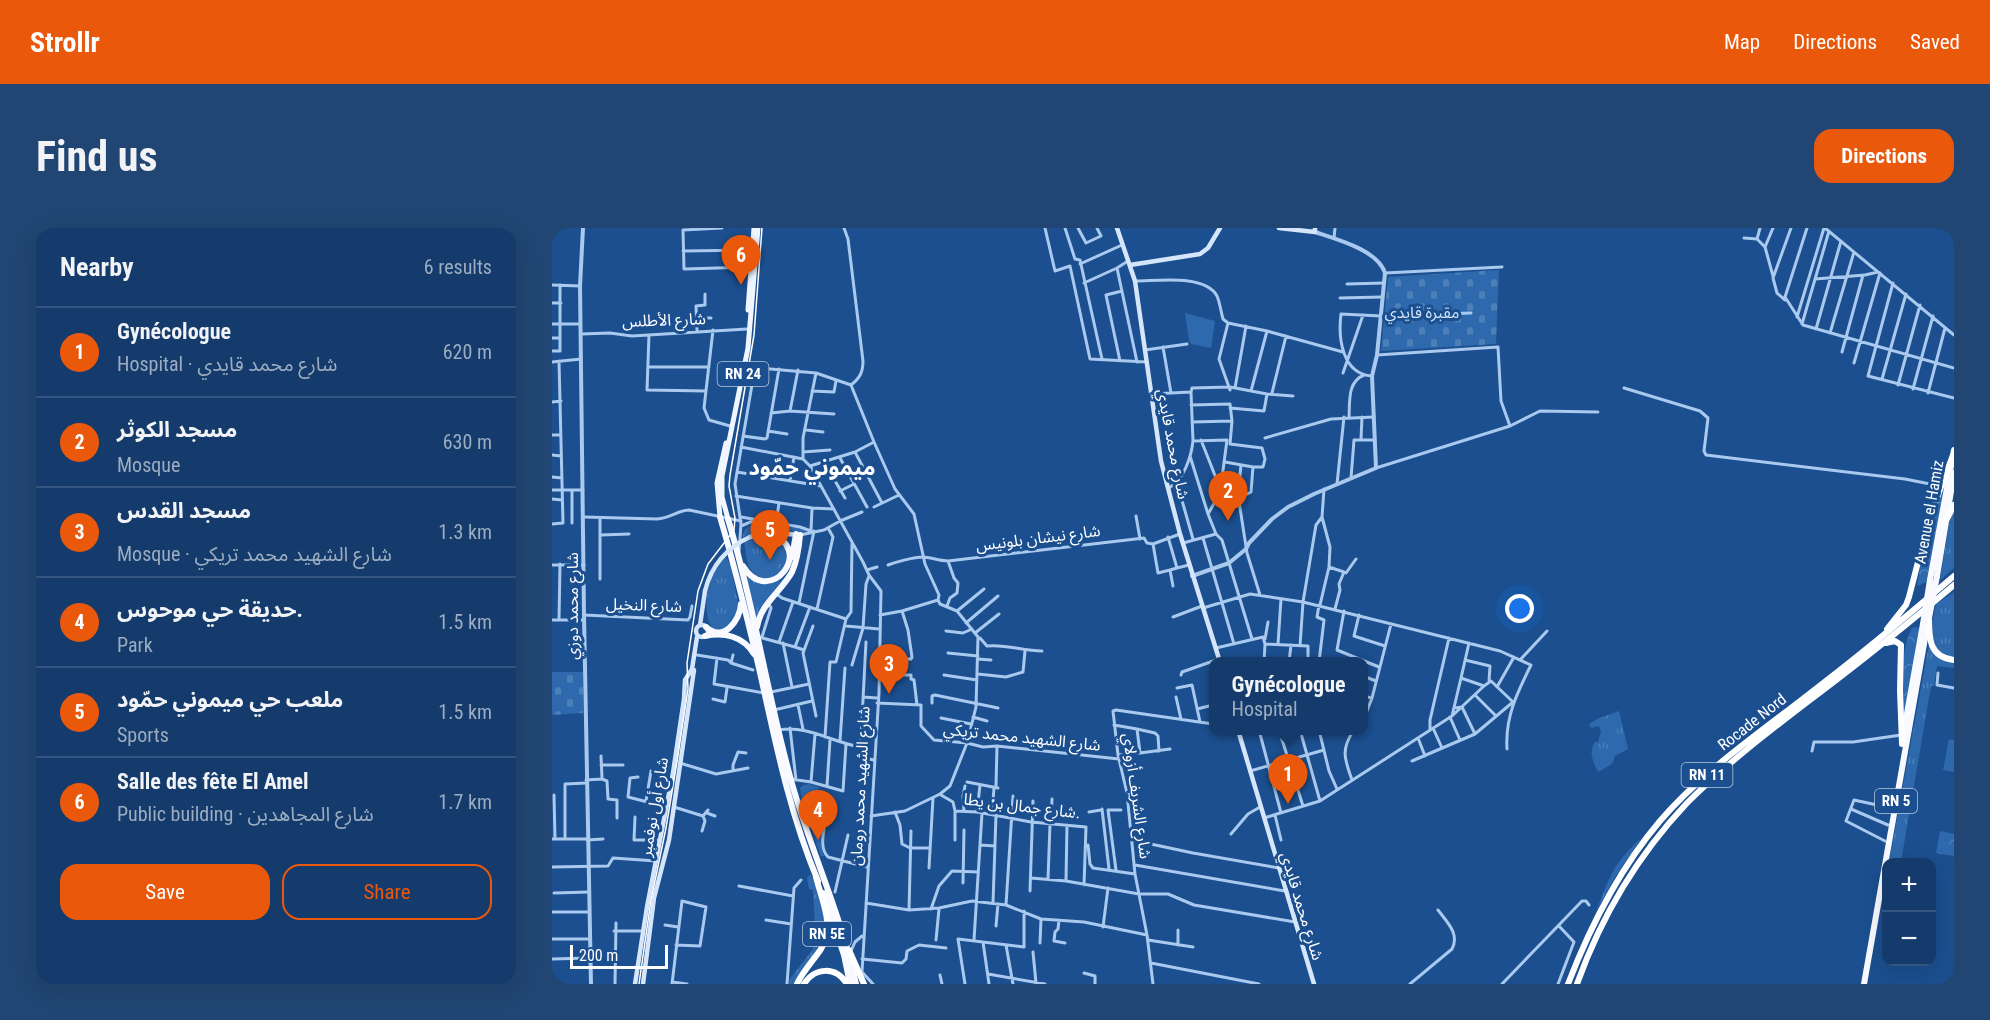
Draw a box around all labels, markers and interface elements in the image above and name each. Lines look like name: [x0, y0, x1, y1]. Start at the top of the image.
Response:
text: Strollr: [30, 26, 100, 59]
text: Map: [1724, 30, 1760, 54]
text: Directions: [1793, 30, 1877, 54]
text: Saved: [1910, 30, 1960, 54]
button: Directions: [1814, 129, 1954, 183]
text: Find us: [36, 132, 157, 181]
pin: 6: [722, 236, 760, 285]
text: Nearby: [60, 252, 134, 282]
text: 6 results: [424, 255, 492, 279]
park label: مقبرة قايدي: [1385, 303, 1459, 324]
street label: شارع الأطلس: [622, 309, 706, 334]
text: Gynécologue: [117, 319, 231, 344]
text: 1: [74, 340, 85, 364]
text: 620 m: [443, 340, 492, 364]
text: Hospital · شارع محمد قايدي: [117, 352, 337, 376]
road number: RN 24: [718, 362, 768, 386]
street label: شارع محمد قايدي: [1150, 387, 1193, 501]
text: مسجد الكوثر: [117, 417, 237, 442]
text: 2: [74, 430, 85, 454]
text: 630 m: [443, 430, 492, 454]
text: Mosque: [117, 453, 180, 477]
district label: ميموني حمّود: [748, 455, 876, 485]
street label: Avenue el Hamiz: [1911, 459, 1947, 565]
pin: 2: [1208, 472, 1248, 521]
text: مسجد القدس: [117, 498, 251, 523]
pin: 5: [750, 510, 790, 560]
text: 3: [74, 520, 85, 544]
text: 1.3 km: [438, 520, 492, 544]
street label: شارع نيشان بلونيس: [975, 521, 1102, 558]
text: Mosque · شارع الشهيد محمد تريكي: [117, 542, 392, 566]
street label: شارع محمد دوزي: [563, 552, 585, 660]
street label: شارع النخيل: [606, 594, 682, 619]
your location: [1505, 594, 1534, 623]
text: حديقة حي موحوس.: [117, 597, 303, 622]
text: 4: [74, 610, 85, 634]
text: 1.5 km: [438, 610, 492, 634]
text: Park: [117, 633, 153, 657]
pin: 3: [870, 644, 908, 694]
popup: [1209, 657, 1368, 735]
text: Gynécologue: [1231, 672, 1346, 697]
text: ملعب حي ميموني حمّود: [117, 687, 343, 712]
street label: Rocade Nord: [1714, 689, 1790, 755]
text: Hospital: [1231, 697, 1298, 721]
text: 5: [74, 700, 85, 724]
text: 1.5 km: [438, 700, 492, 724]
street label: شارع الشهيد محمد رومان: [846, 706, 877, 866]
street label: شارع الشهيد محمد تريكي: [942, 719, 1102, 758]
text: Sports: [117, 723, 169, 747]
street label: شارع الشريف أزولاي: [1116, 732, 1155, 860]
pin: 1: [1268, 754, 1308, 804]
street label: شارع أول نوفمبر: [636, 756, 675, 860]
road number: RN 11: [1682, 763, 1732, 787]
text: Salle des fête El Amel: [117, 769, 309, 794]
street label: شارع جمال بن يطا.: [962, 789, 1082, 826]
road number: RN 5: [1875, 789, 1917, 813]
text: 6: [74, 790, 85, 814]
text: 1.7 km: [438, 790, 492, 814]
pin: 4: [798, 790, 838, 840]
text: Public building · شارع المجاهدين: [117, 802, 374, 826]
street label: شارع محمد قايدي: [1274, 850, 1327, 963]
map controls: [1882, 858, 1936, 966]
button: +: [1882, 858, 1936, 912]
button: Save: [60, 864, 270, 920]
button: Share: [282, 864, 492, 920]
button: −: [1882, 912, 1936, 966]
road number: RN 5E: [803, 922, 851, 946]
scale bar: [570, 942, 668, 970]
text: 200 m: [579, 946, 618, 965]

